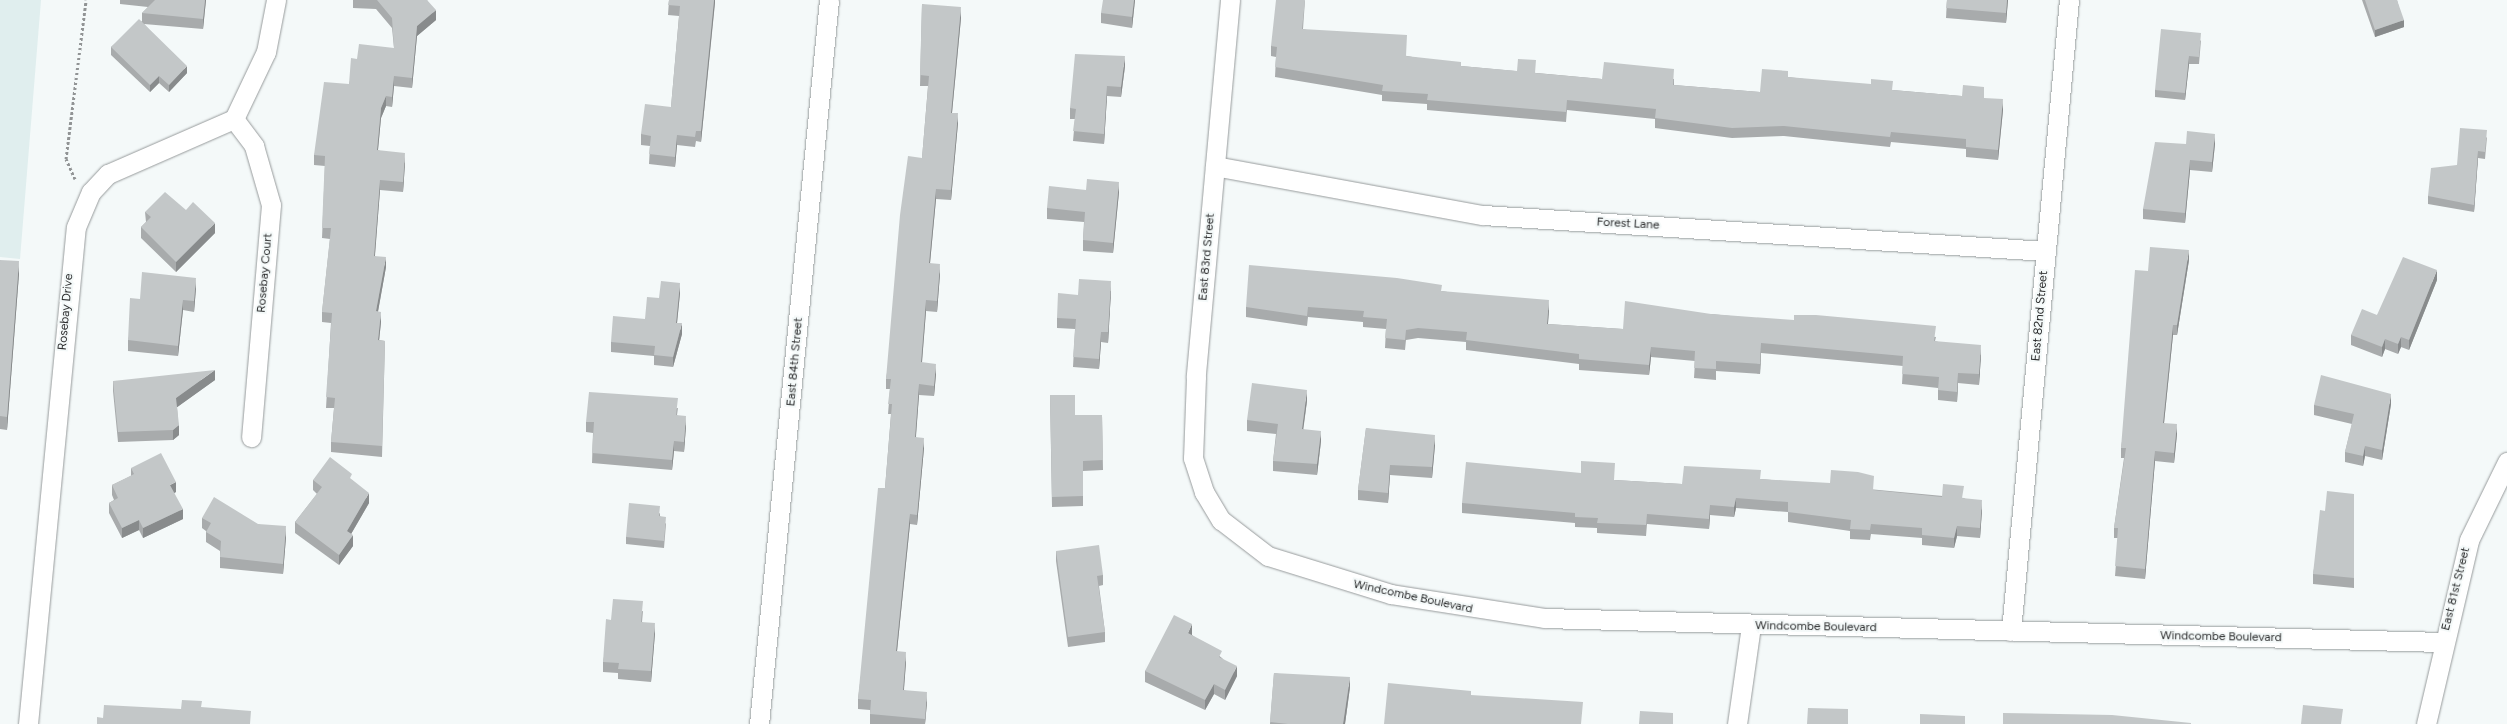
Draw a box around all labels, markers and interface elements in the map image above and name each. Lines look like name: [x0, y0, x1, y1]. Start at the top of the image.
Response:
street label: East 83rd Street: [1196, 213, 1218, 301]
street label: Forest Lane: [1596, 215, 1660, 233]
street label: Rosebay Court: [254, 233, 276, 313]
street label: East 82nd Street: [2029, 270, 2051, 362]
street label: Rosebay Drive: [55, 273, 77, 351]
street label: East 84th Street: [784, 317, 806, 407]
street label: East 81st Street: [2439, 546, 2473, 632]
street label: Windcombe Boulevard: [1352, 577, 1474, 617]
street label: Windcombe Boulevard: [1755, 619, 1877, 635]
street label: Windcombe Boulevard: [2160, 629, 2282, 645]

